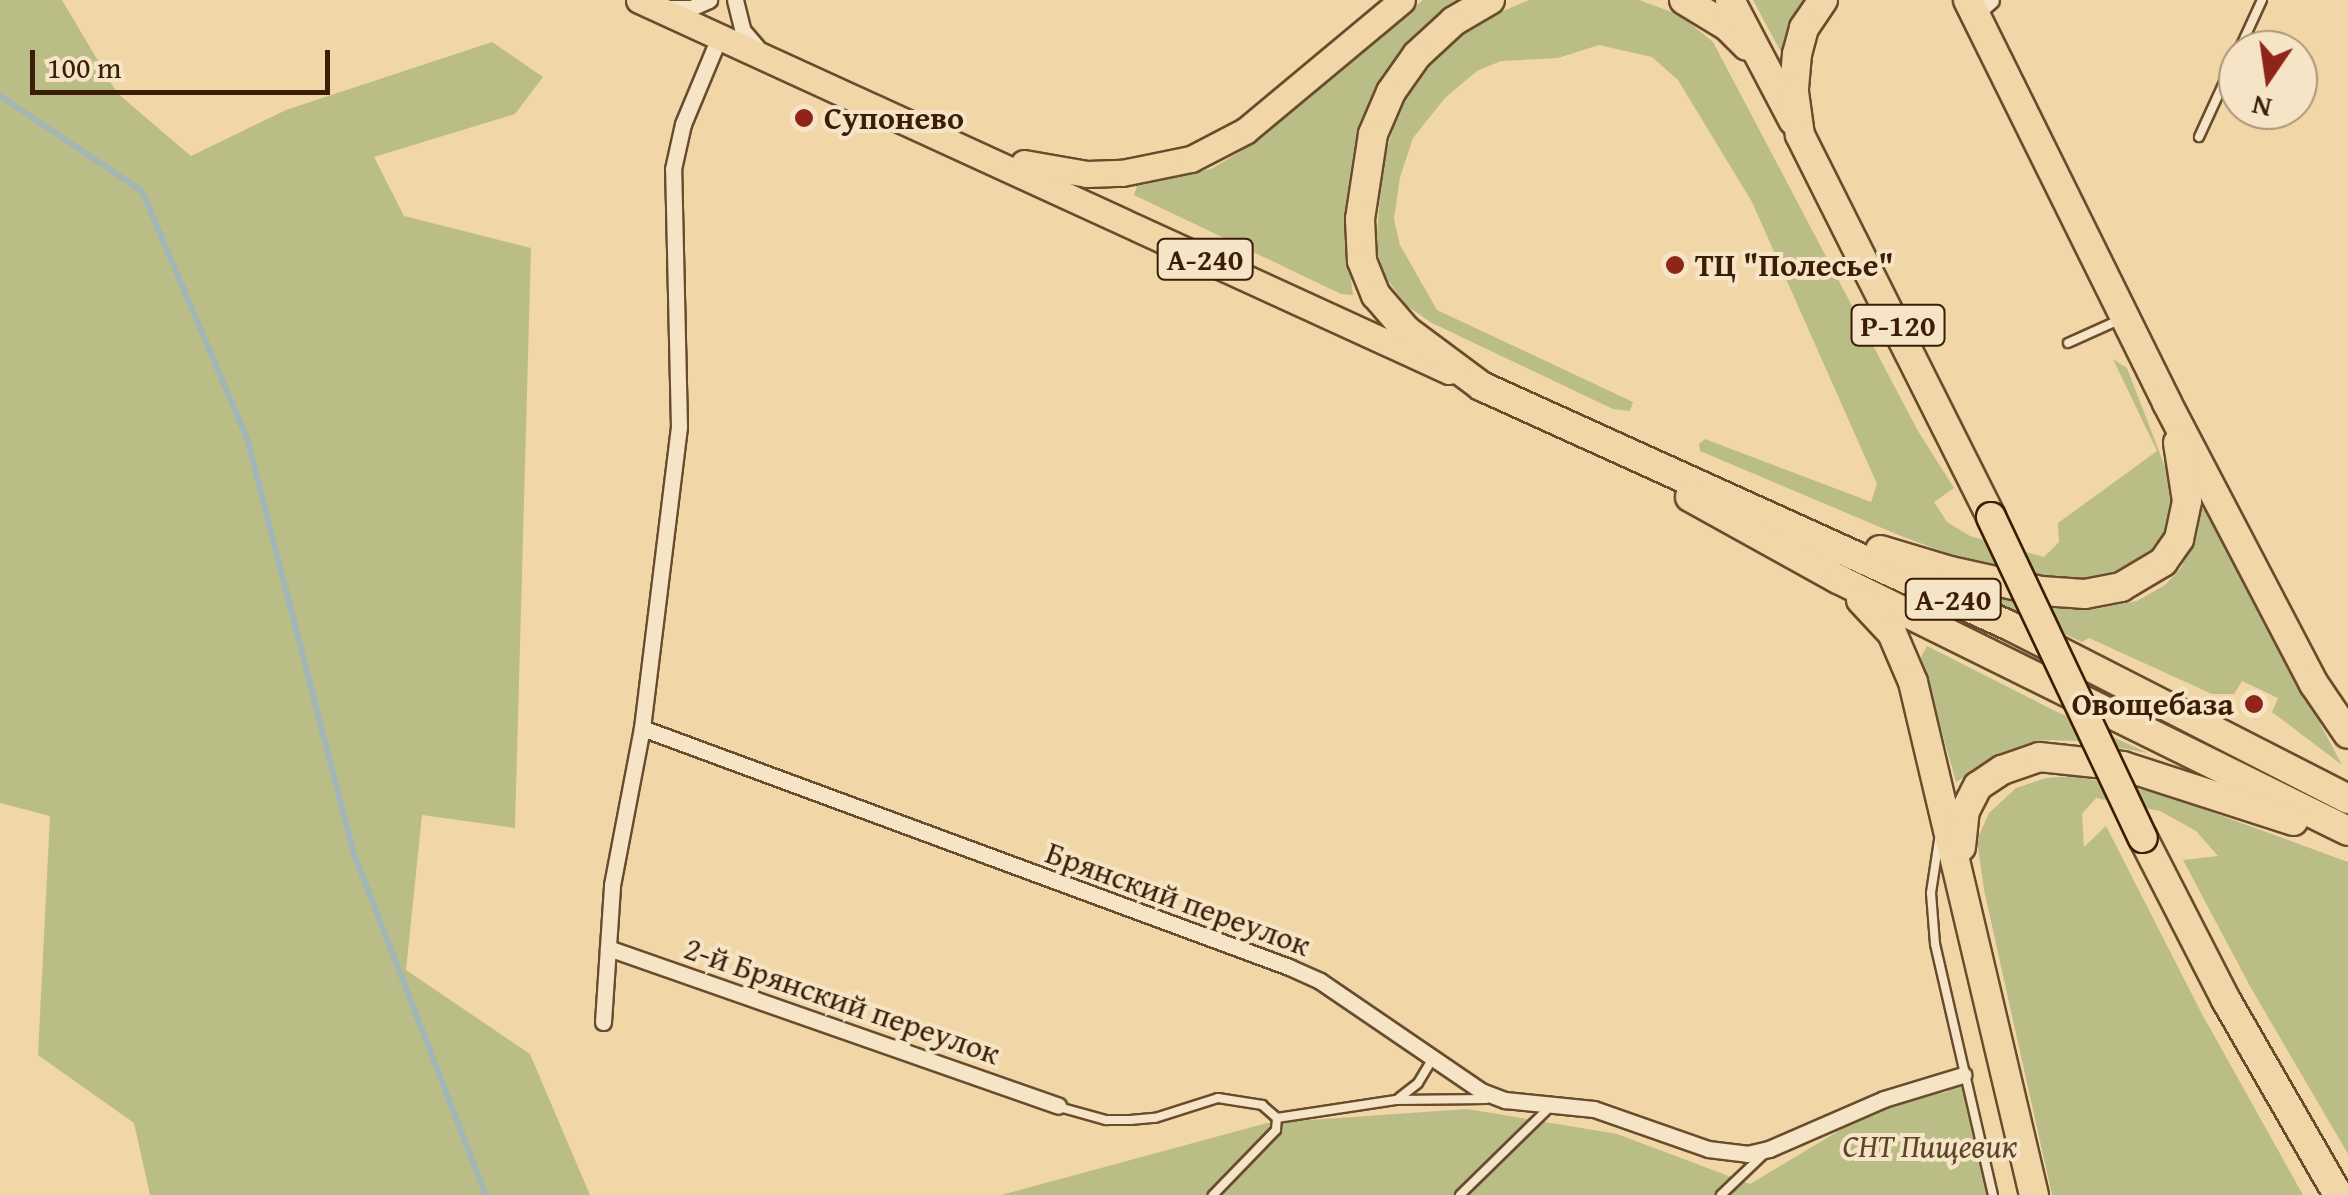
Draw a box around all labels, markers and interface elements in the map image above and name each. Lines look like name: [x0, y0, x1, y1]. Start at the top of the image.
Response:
scale bar: [35, 30, 335, 92]
north arrow: [2218, 30, 2318, 130]
text: 100 m: [47, 45, 121, 89]
text: N: [2248, 86, 2275, 130]
place label: Супонево: [824, 99, 964, 137]
marker: Супонево: [793, 107, 815, 129]
road number: А-240: [1155, 234, 1255, 284]
place label: ТЦ "Полесье": [1695, 246, 1894, 284]
marker: ТЦ "Полесье": [1664, 254, 1686, 276]
road number: Р-120: [1850, 300, 1946, 350]
road number: А-240: [1903, 574, 2003, 624]
place label: Овощебаза: [2072, 685, 2234, 723]
marker: Овощебаза: [2243, 693, 2265, 715]
street label: Брянский переулок: [1041, 833, 1315, 965]
street label: 2-й Брянский переулок: [679, 929, 1005, 1073]
park label: СНТ Пищевик: [1842, 1127, 2018, 1165]

